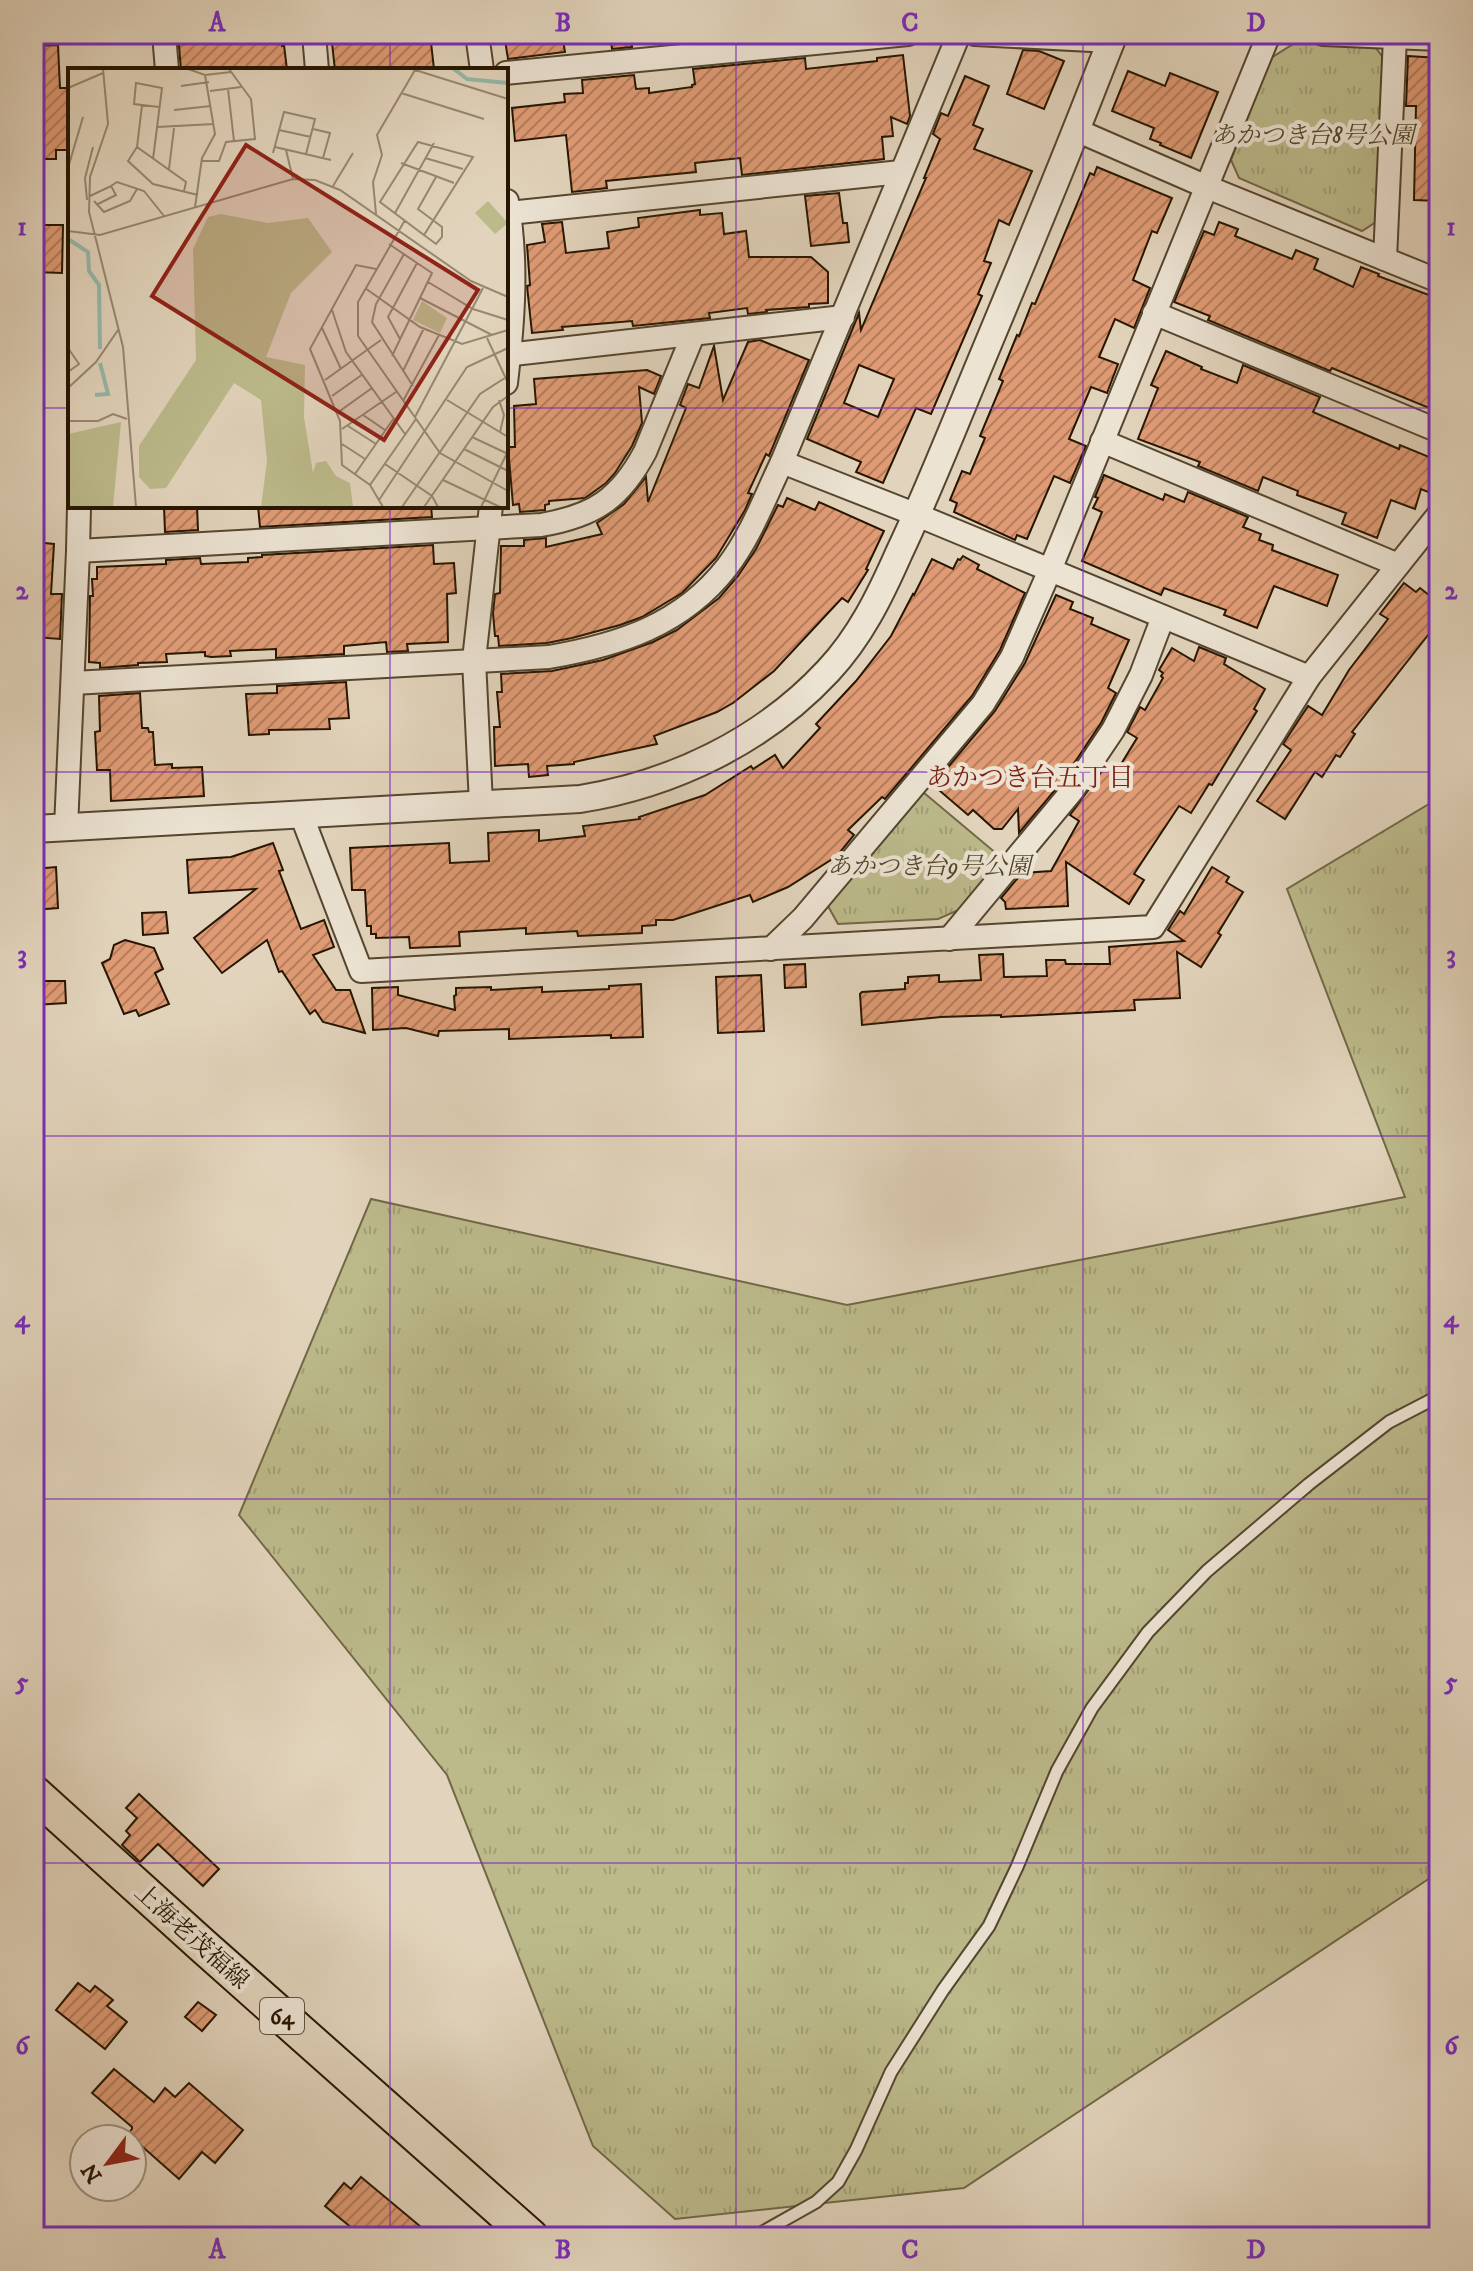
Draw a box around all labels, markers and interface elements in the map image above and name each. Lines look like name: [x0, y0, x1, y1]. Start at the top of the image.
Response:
text: A: [208, 7, 227, 40]
text: B: [555, 7, 571, 40]
text: C: [901, 7, 919, 40]
text: D: [1246, 7, 1266, 40]
inset map: [68, 68, 508, 508]
park label: あかつき台8号公園: [1212, 121, 1418, 151]
text: 1: [17, 211, 27, 244]
text: 1: [1446, 211, 1456, 244]
text: 2: [16, 575, 30, 608]
text: 2: [1445, 575, 1459, 608]
district label: あかつき台五丁目: [926, 762, 1134, 795]
park label: あかつき台9号公園: [827, 852, 1035, 882]
text: 3: [17, 939, 27, 972]
text: 3: [1446, 939, 1456, 972]
text: 4: [15, 1303, 31, 1336]
text: 4: [1444, 1303, 1460, 1336]
text: 5: [15, 1666, 29, 1699]
text: 5: [1444, 1666, 1458, 1699]
street label: 上海老茂福線: [128, 1877, 255, 1996]
road number: 64: [260, 1998, 304, 2034]
text: 6: [15, 2030, 30, 2063]
text: 6: [1444, 2030, 1459, 2063]
north arrow: [68, 2123, 148, 2203]
text: N: [76, 2158, 109, 2188]
text: A: [208, 2234, 227, 2267]
text: B: [555, 2234, 571, 2267]
text: C: [901, 2234, 919, 2267]
text: D: [1246, 2234, 1266, 2267]

